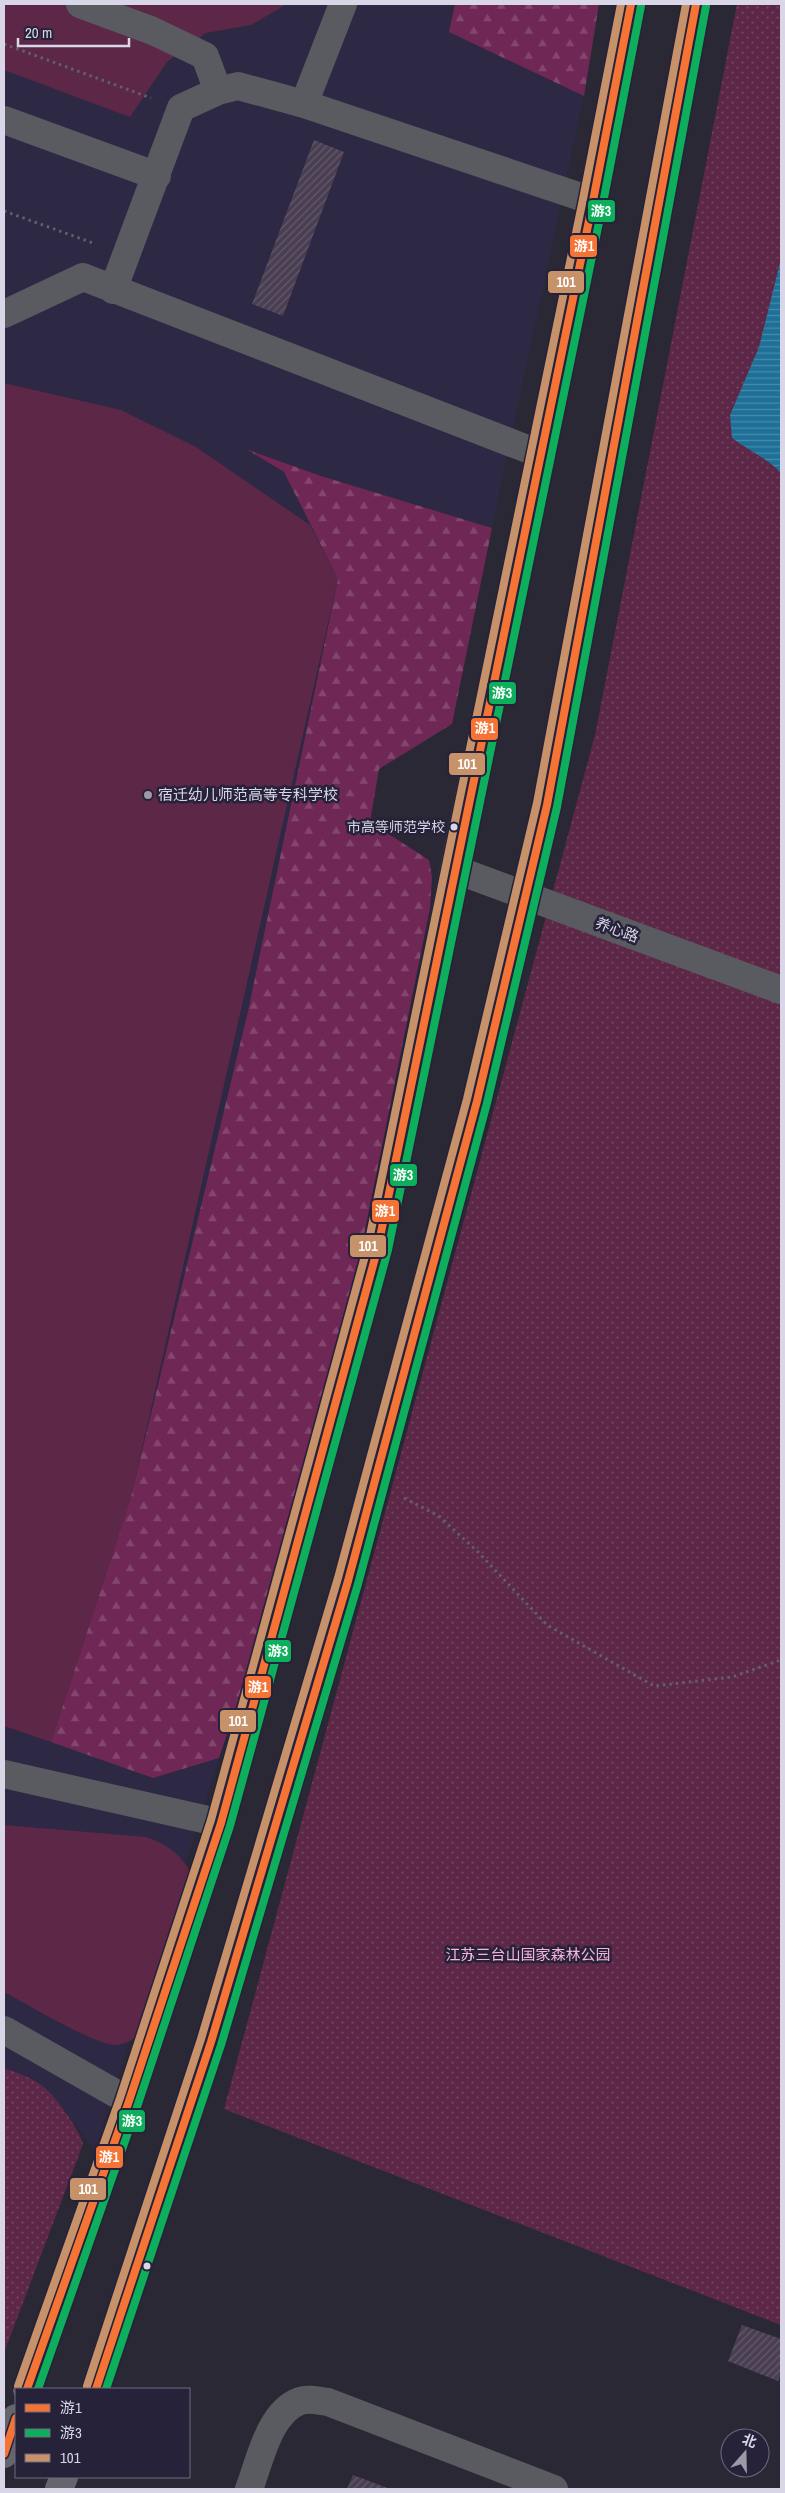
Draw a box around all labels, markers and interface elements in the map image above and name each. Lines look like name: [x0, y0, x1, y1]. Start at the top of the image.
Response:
scale bar: [18, 15, 129, 47]
text: 20 m: [25, 22, 52, 43]
line badge: 游3: [587, 199, 616, 223]
text: 游3: [591, 202, 611, 220]
line badge: 游1: [569, 234, 598, 258]
text: 游1: [574, 237, 595, 255]
line badge: 101: [547, 270, 585, 294]
text: 101: [556, 273, 576, 291]
line badge: 游3: [488, 681, 517, 705]
text: 游3: [492, 684, 512, 702]
line badge: 游1: [470, 717, 499, 741]
text: 游1: [475, 719, 496, 737]
line badge: 101: [448, 752, 486, 776]
text: 101: [457, 755, 477, 773]
place label: 宿迁幼儿师范高等专科学校: [158, 784, 338, 805]
marker: 宿迁幼儿师范高等专科学校: [142, 789, 154, 801]
place label: 市高等师范学校: [347, 818, 445, 836]
marker: 市高等师范学校: [449, 822, 459, 832]
street label: 养心路: [592, 912, 642, 947]
line badge: 游3: [389, 1163, 418, 1187]
text: 游3: [393, 1166, 413, 1184]
line badge: 游1: [371, 1199, 400, 1223]
text: 游1: [375, 1202, 396, 1220]
line badge: 101: [349, 1234, 387, 1258]
text: 101: [358, 1237, 378, 1255]
line badge: 游3: [264, 1639, 292, 1663]
text: 游3: [268, 1642, 288, 1660]
line badge: 游1: [244, 1675, 272, 1699]
text: 游1: [248, 1678, 269, 1696]
line badge: 101: [219, 1709, 257, 1733]
text: 101: [228, 1712, 248, 1730]
park label: 江苏三台山国家森林公园: [445, 1944, 611, 1965]
line badge: 游3: [118, 2109, 146, 2133]
text: 游3: [122, 2112, 142, 2130]
line badge: 游1: [95, 2145, 124, 2169]
text: 游1: [99, 2148, 120, 2166]
line badge: 101: [69, 2177, 107, 2201]
text: 101: [78, 2180, 98, 2198]
unlabelled marker: [142, 2261, 152, 2271]
legend: [15, 2388, 190, 2478]
text: 游1: [60, 2397, 82, 2418]
text: 游3: [60, 2422, 82, 2443]
north arrow: [720, 2428, 770, 2478]
text: 北: [740, 2430, 759, 2452]
text: 101: [60, 2447, 81, 2468]

